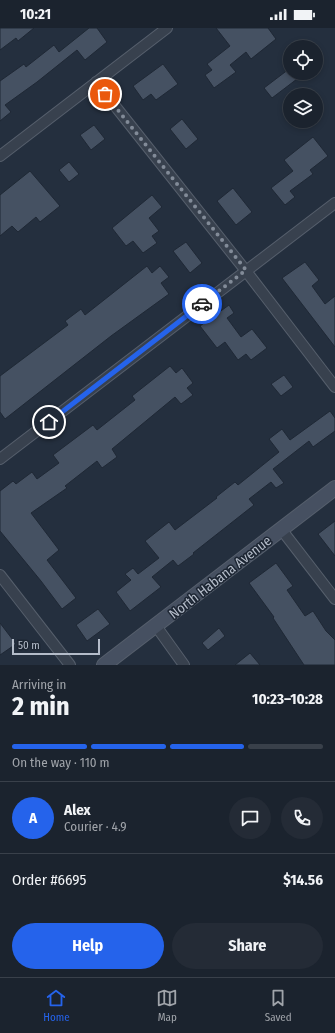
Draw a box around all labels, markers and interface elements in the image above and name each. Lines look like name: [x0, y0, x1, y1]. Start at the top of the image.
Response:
text: 10:21: [20, 5, 51, 23]
map controls: [283, 40, 323, 128]
button: locate: [283, 40, 323, 80]
pin: [88, 77, 122, 111]
icon: bag: [94, 83, 116, 105]
button: layers: [283, 88, 323, 128]
courier: [182, 284, 222, 324]
icon: car: [191, 293, 213, 315]
pin: [32, 405, 66, 439]
icon: home: [38, 411, 60, 433]
street label: North Habana Avenue: [166, 532, 275, 623]
scale bar: [12, 637, 100, 656]
text: 50 m: [18, 639, 40, 652]
text: Arriving in: [12, 677, 66, 692]
text: 10:23–10:28: [252, 690, 323, 708]
text: 2 min: [12, 691, 70, 722]
text: On the way · 110 m: [12, 755, 110, 770]
button: chat: [229, 797, 271, 839]
button: phone: [281, 797, 323, 839]
text: Alex: [64, 801, 91, 819]
text: A: [29, 809, 37, 827]
text: Courier · 4.9: [64, 819, 127, 834]
text: Order #6695: [12, 871, 86, 889]
text: $14.56: [283, 871, 323, 889]
button: Help: [12, 923, 164, 969]
button: Share: [172, 923, 323, 969]
tab: Home: [43, 987, 70, 1024]
tab: Map: [156, 987, 178, 1024]
tab: Saved: [265, 987, 292, 1024]

